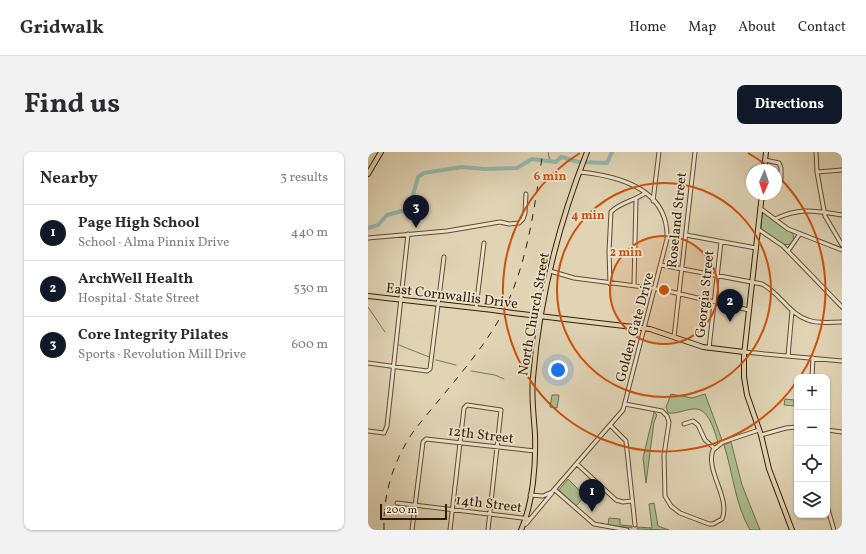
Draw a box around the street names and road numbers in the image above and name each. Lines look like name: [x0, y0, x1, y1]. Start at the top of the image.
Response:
street label: Roseland Street: [663, 171, 692, 269]
street label: Georgia Street: [691, 249, 720, 339]
street label: North Church Street: [514, 251, 555, 377]
street label: Golden Gate Drive: [612, 270, 659, 384]
street label: East Cornwallis Drive: [385, 279, 519, 314]
street label: 12th Street: [447, 422, 515, 449]
street label: 14th Street: [455, 491, 523, 518]

